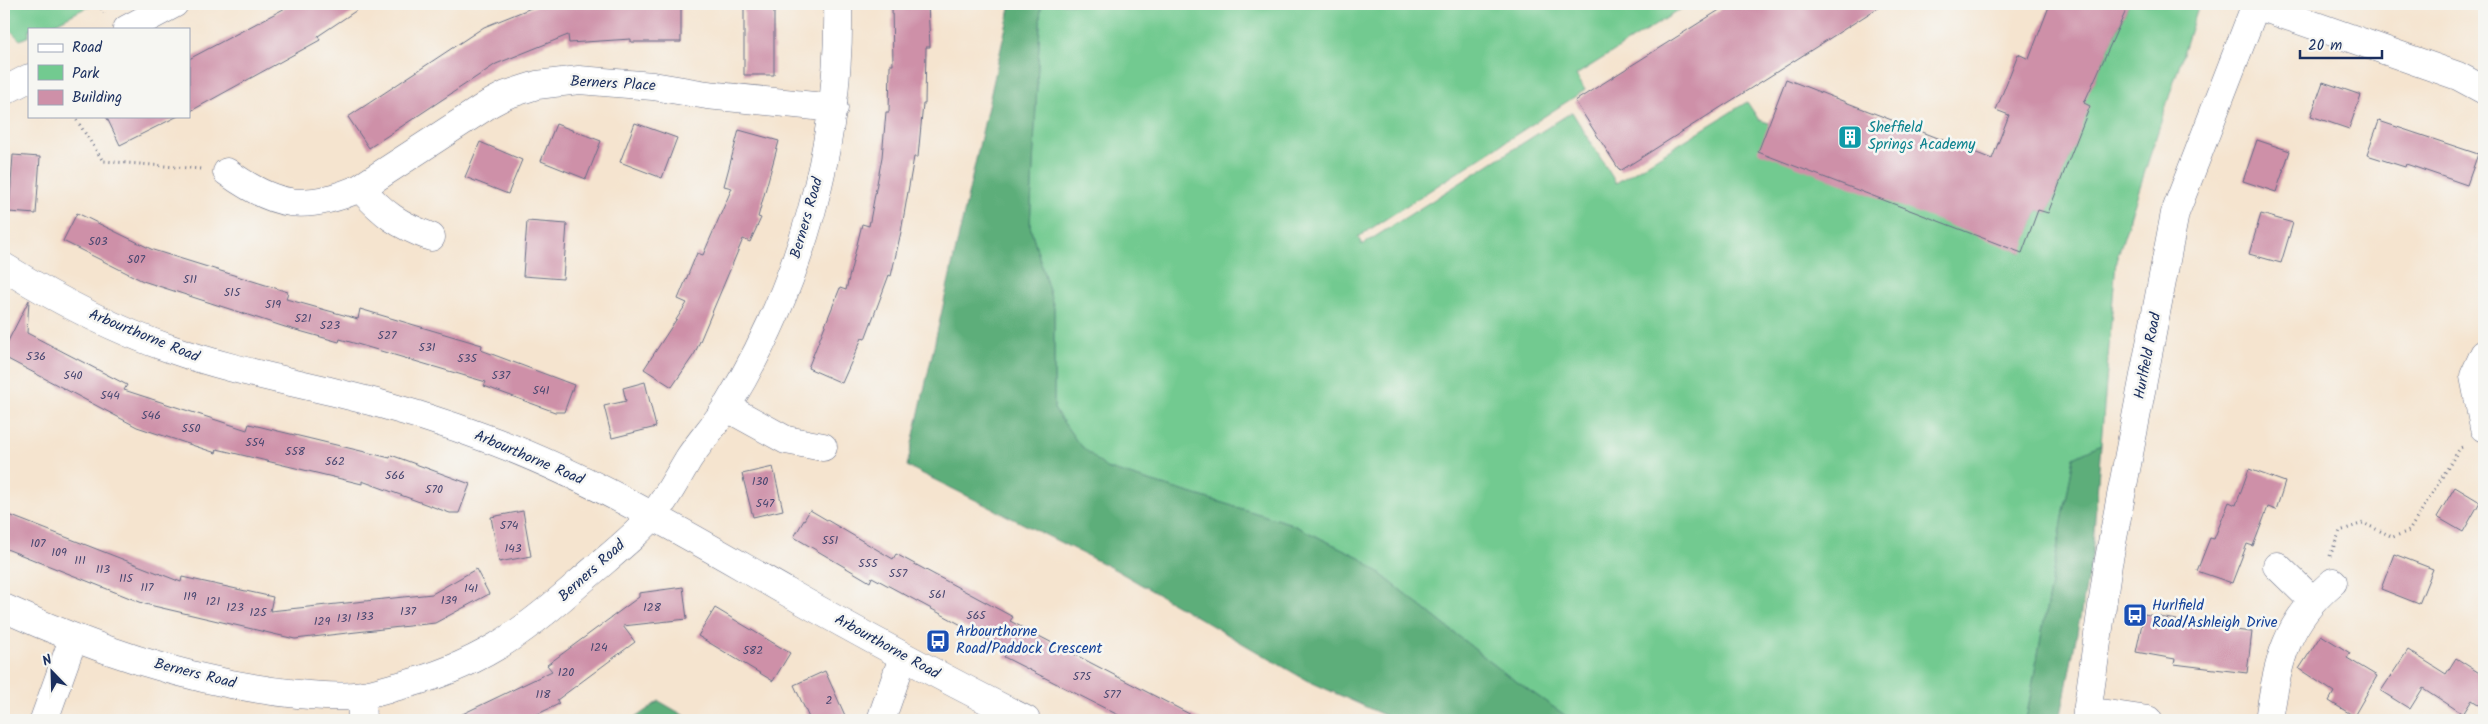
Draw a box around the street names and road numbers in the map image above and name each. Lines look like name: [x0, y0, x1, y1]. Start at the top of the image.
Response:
street label: Berners Place: [570, 70, 657, 98]
street label: Berners Road: [784, 174, 830, 261]
street label: Arbourthorne Road: [85, 303, 203, 369]
street label: Hurlfield Road: [2128, 310, 2168, 401]
street label: Arbourthorne Road: [470, 424, 588, 492]
street label: Berners Road: [553, 534, 631, 608]
street label: Arbourthorne Road: [830, 608, 945, 686]
street label: Berners Road: [152, 652, 239, 696]

